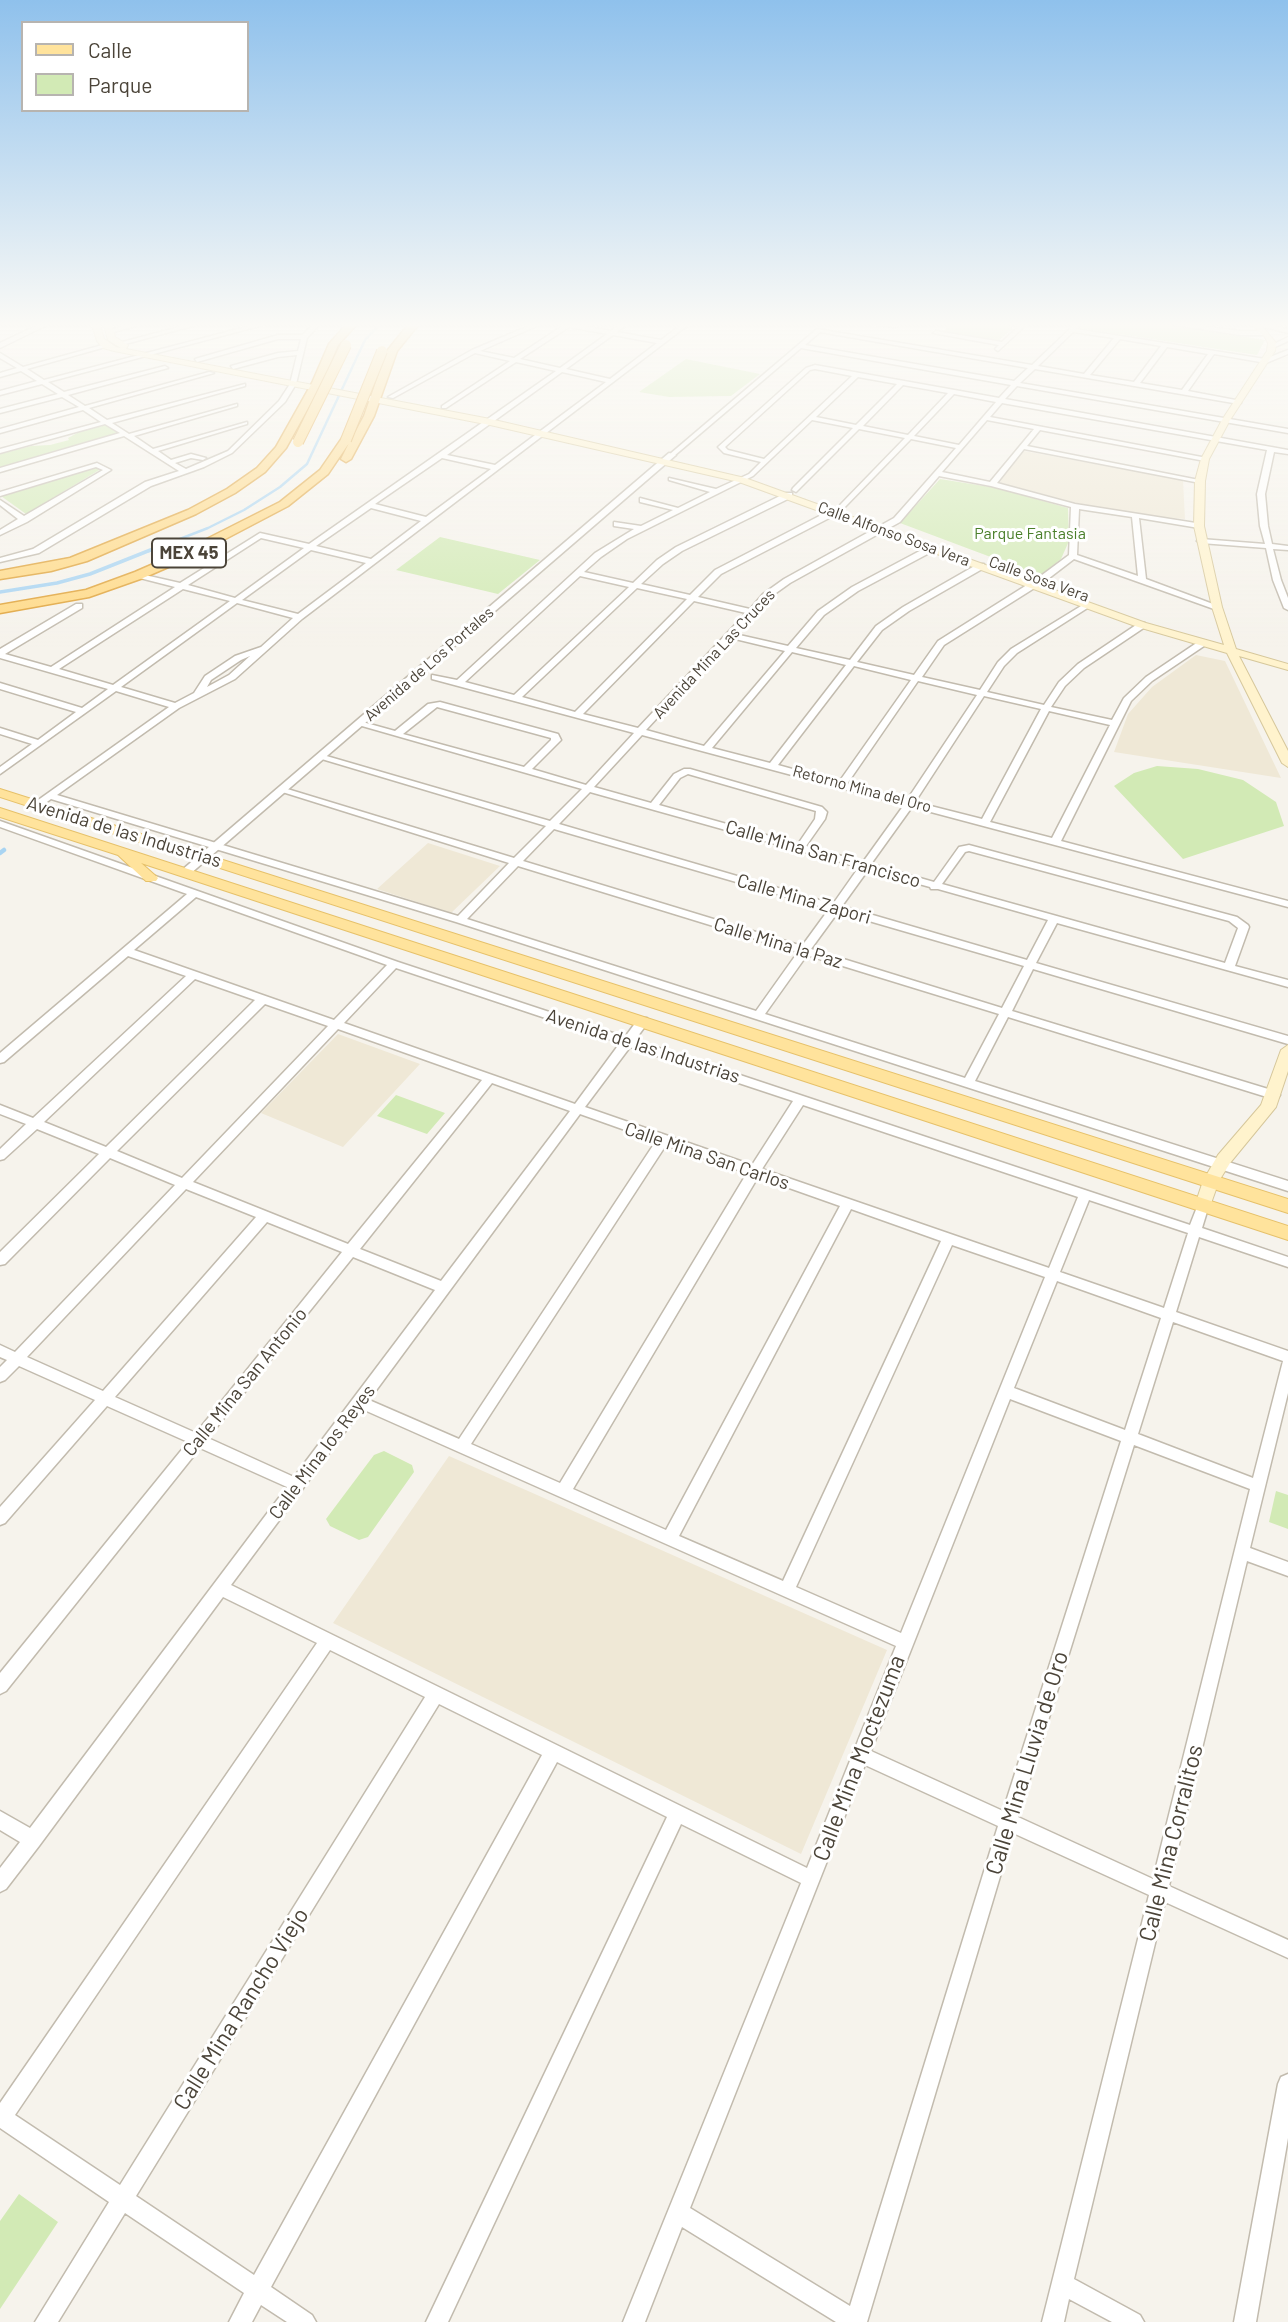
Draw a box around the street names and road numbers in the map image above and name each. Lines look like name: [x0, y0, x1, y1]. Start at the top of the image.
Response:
street label: Calle Alfonso Sosa Vera: [815, 498, 973, 570]
road number: MEX 45: [152, 538, 226, 568]
street label: Calle Sosa Vera: [986, 552, 1092, 606]
street label: Avenida Mina Las Cruces: [649, 585, 779, 723]
street label: Avenida de Los Portales: [361, 603, 497, 725]
street label: Retorno Mina del Oro: [791, 761, 933, 817]
street label: Avenida de las Industrias: [24, 792, 224, 872]
street label: Calle Mina San Francisco: [723, 815, 923, 893]
street label: Calle Mina Zapori: [734, 869, 874, 929]
street label: Calle Mina la Paz: [711, 913, 845, 973]
street label: Avenida de las Industrias: [543, 1004, 743, 1088]
street label: Calle Mina San Carlos: [622, 1117, 792, 1195]
street label: Calle Mina San Antonio: [178, 1303, 312, 1461]
street label: Calle Mina los Reyes: [264, 1380, 380, 1524]
street label: Calle Mina Lluvia de Oro: [980, 1648, 1074, 1878]
street label: Calle Mina Moctezuma: [807, 1651, 911, 1865]
street label: Calle Mina Corralitos: [1133, 1742, 1209, 1944]
street label: Calle Mina Rancho Viejo: [167, 1903, 315, 2115]

